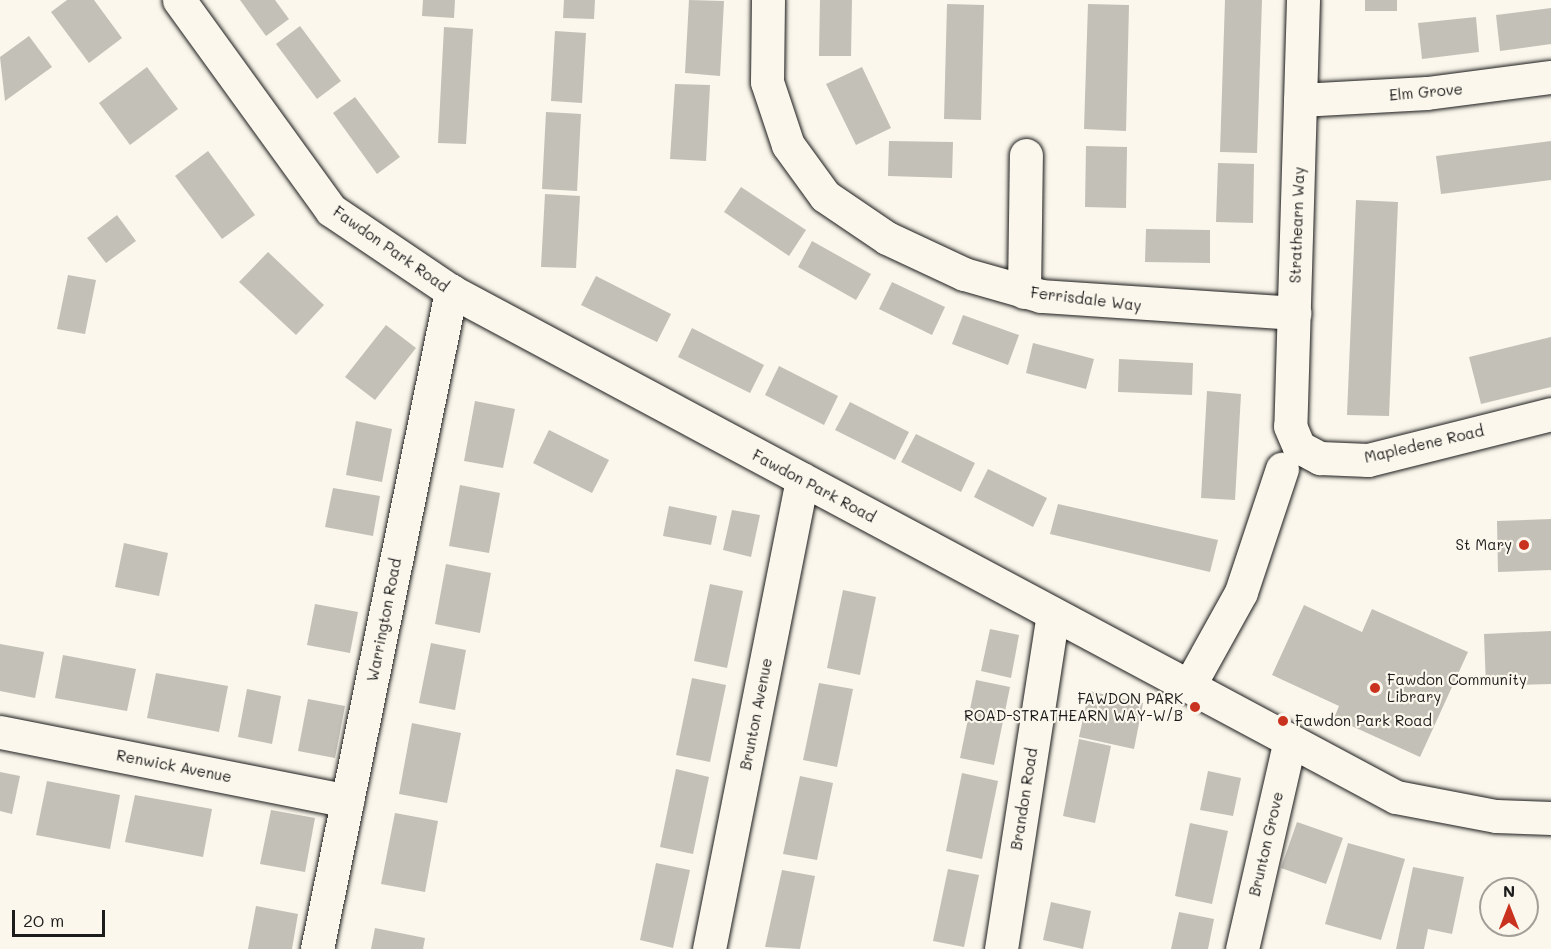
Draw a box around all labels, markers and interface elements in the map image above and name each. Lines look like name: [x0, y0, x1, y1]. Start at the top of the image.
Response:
street label: Elm Grove: [1388, 80, 1464, 104]
street label: Strathearn Way: [1286, 166, 1308, 284]
street label: Fawdon Park Road: [330, 202, 452, 296]
street label: Ferrisdale Way: [1029, 283, 1143, 315]
street label: Mapledene Road: [1362, 421, 1486, 467]
street label: Fawdon Park Road: [749, 446, 879, 526]
place label: St Mary: [1455, 536, 1512, 554]
marker: St Mary: [1517, 538, 1531, 552]
street label: Warrington Road: [363, 557, 405, 683]
street label: Brunton Avenue: [736, 656, 776, 772]
place label: Fawdon Community Library: [1387, 670, 1527, 705]
marker: Fawdon Community Library: [1368, 681, 1382, 695]
place label: FAWDON PARK ROAD-STRATHEARN WAY-W/B: [964, 689, 1183, 724]
marker: FAWDON PARK ROAD-STRATHEARN WAY-W/B: [1188, 700, 1202, 714]
place label: Fawdon Park Road: [1295, 712, 1432, 730]
marker: Fawdon Park Road: [1276, 714, 1290, 728]
street label: Renwick Avenue: [115, 746, 233, 786]
street label: Brandon Road: [1007, 747, 1041, 851]
street label: Brunton Grove: [1245, 790, 1287, 898]
north arrow: [1479, 877, 1539, 937]
text: N: [1503, 880, 1515, 901]
scale bar: [15, 898, 108, 936]
text: 20 m: [23, 908, 64, 932]

